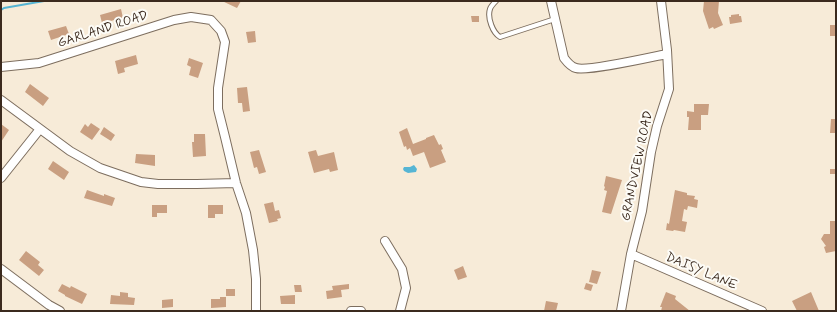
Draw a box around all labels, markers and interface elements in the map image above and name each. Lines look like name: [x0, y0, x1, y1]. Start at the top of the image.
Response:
street label: GARLAND ROAD: [56, 8, 150, 52]
street label: GRANDVIEW ROAD: [619, 110, 657, 222]
street label: DAISY LANE: [663, 250, 739, 294]

